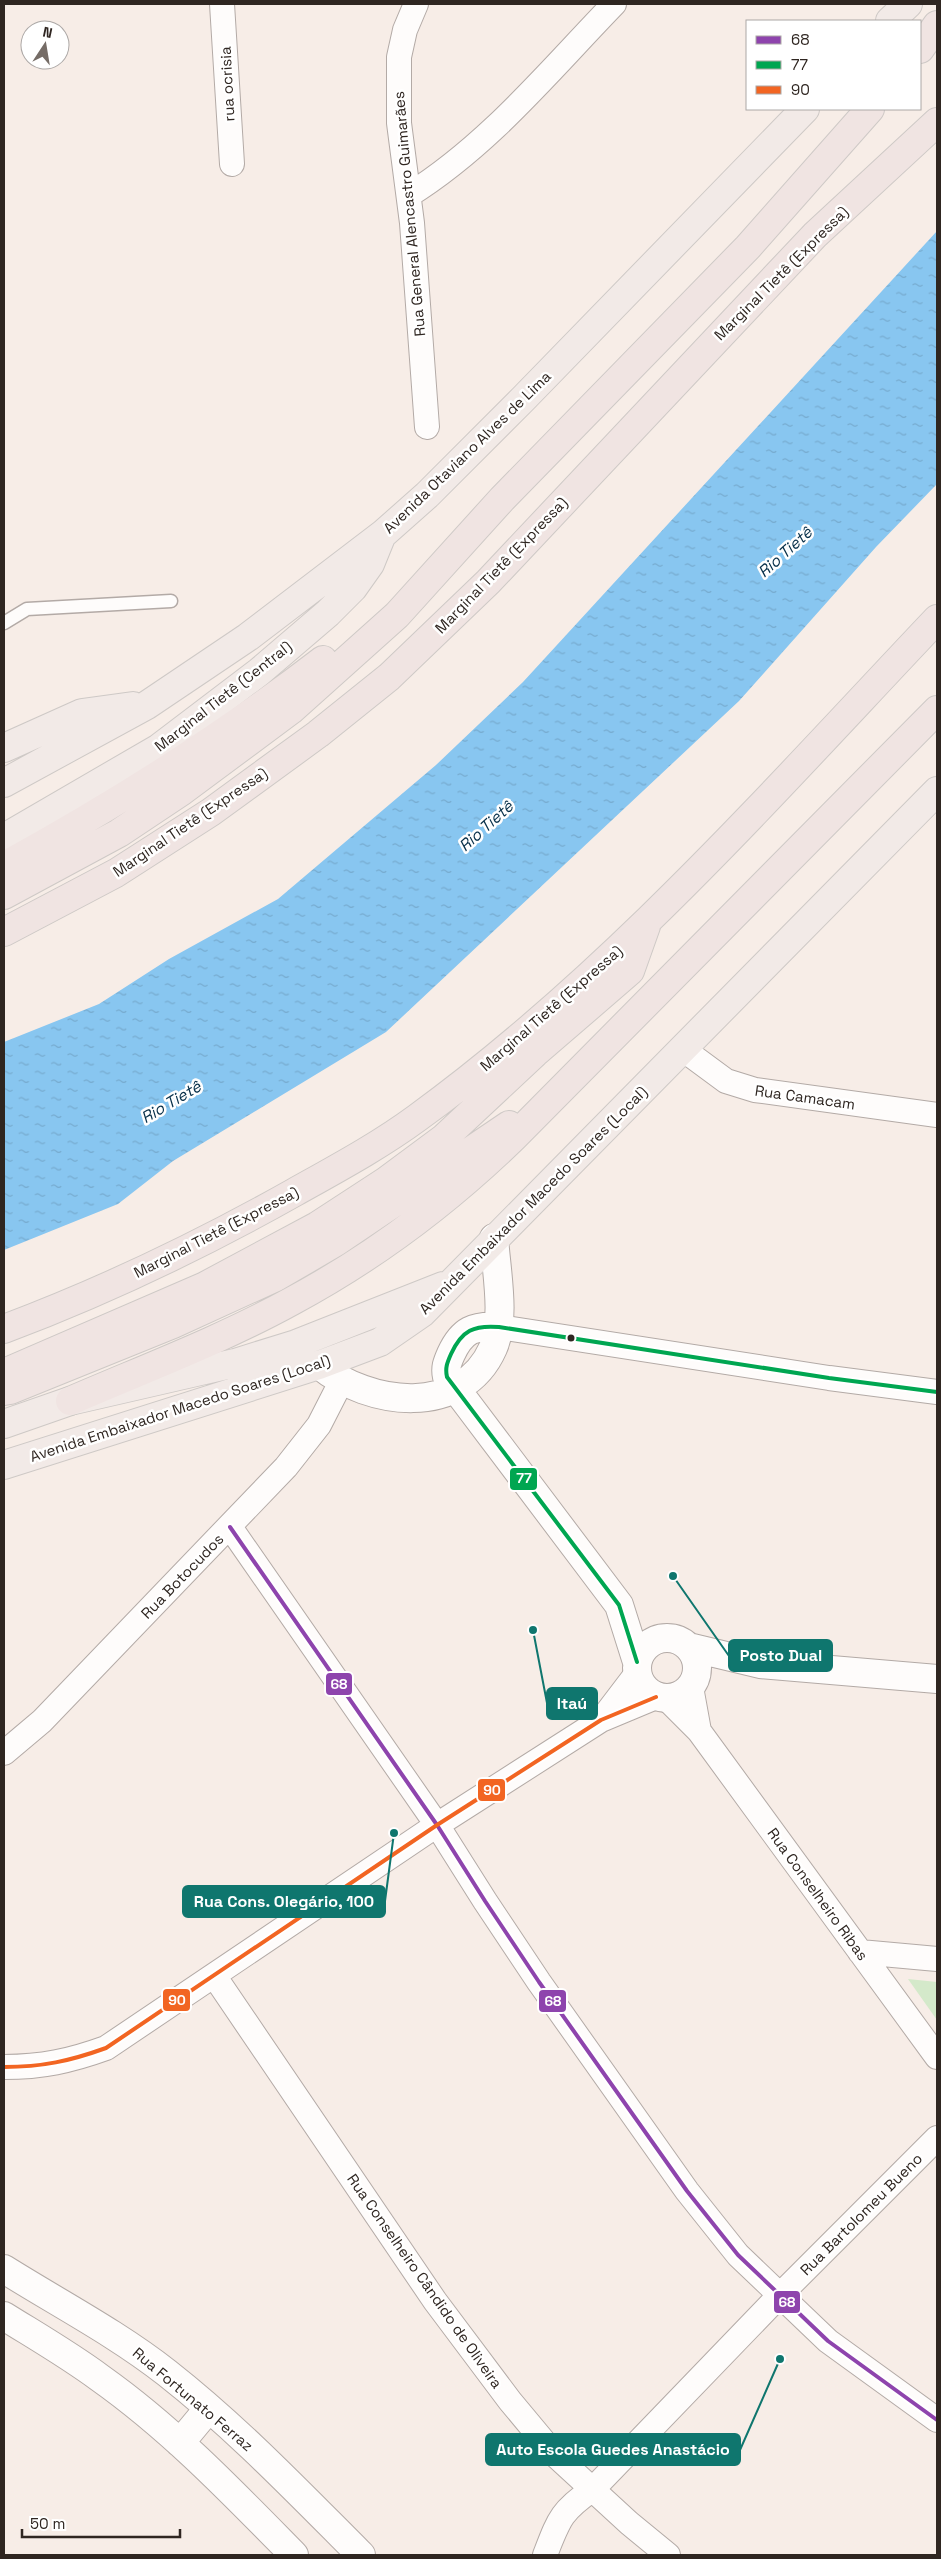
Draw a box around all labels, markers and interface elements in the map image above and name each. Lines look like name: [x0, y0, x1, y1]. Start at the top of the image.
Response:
north arrow: [20, 20, 70, 70]
legend: [746, 20, 921, 110]
text: N: [41, 23, 54, 42]
text: 68: [791, 30, 810, 49]
street label: rua ocrisia: [216, 46, 238, 122]
text: 77: [791, 55, 808, 74]
text: 90: [791, 80, 810, 99]
street label: Rua General Alencastro Guimarães: [389, 90, 429, 337]
street label: Marginal Tietê (Expressa): [710, 202, 853, 345]
street label: Avenida Otaviano Alves de Lima: [379, 366, 555, 537]
street label: Marginal Tietê (Expressa): [431, 493, 572, 638]
water label: Rio Tietê: [753, 522, 817, 582]
street label: Marginal Tietê (Central): [151, 637, 296, 756]
street label: Marginal Tietê (Expressa): [109, 763, 271, 882]
water label: Rio Tietê: [454, 796, 518, 856]
street label: Marginal Tietê (Expressa): [476, 941, 627, 1076]
water label: Rio Tietê: [137, 1076, 205, 1128]
street label: Rua Camacam: [754, 1081, 856, 1113]
street label: Avenida Embaixador Macedo Soares (Local): [415, 1082, 652, 1319]
street label: Marginal Tietê (Expressa): [130, 1182, 302, 1283]
unlabelled marker: [566, 1333, 576, 1343]
street label: Avenida Embaixador Macedo Soares (Local): [27, 1350, 333, 1467]
line badge: 77: [509, 1467, 538, 1491]
text: 77: [516, 1469, 532, 1487]
street label: Rua Botocudos: [137, 1529, 227, 1622]
callout: Posto Dual: [729, 1640, 832, 1671]
text: Posto Dual: [740, 1645, 822, 1666]
line badge: 68: [325, 1672, 353, 1696]
text: 68: [330, 1675, 348, 1693]
callout: Itaú: [547, 1688, 597, 1719]
text: Itaú: [557, 1693, 587, 1714]
line badge: 90: [477, 1778, 506, 1802]
text: 90: [483, 1781, 501, 1799]
street label: Rua Conselheiro Ribas: [764, 1824, 873, 1964]
callout: Rua Cons. Olegário, 100: [183, 1886, 385, 1917]
text: Rua Cons. Olegário, 100: [194, 1891, 374, 1912]
line badge: 90: [162, 1988, 191, 2012]
line badge: 68: [538, 1989, 567, 2013]
text: 90: [168, 1991, 186, 2009]
text: 68: [544, 1992, 562, 2010]
street label: Rua Bartolomeu Bueno: [796, 2149, 926, 2279]
street label: Rua Conselheiro Cândido de Oliveira: [343, 2170, 507, 2392]
line badge: 68: [773, 2290, 801, 2314]
text: 68: [778, 2293, 796, 2311]
street label: Rua Fortunato Ferraz: [129, 2343, 257, 2455]
callout: Auto Escola Guedes Anastácio: [486, 2434, 740, 2465]
text: Auto Escola Guedes Anastácio: [496, 2439, 730, 2460]
scale bar: [22, 2506, 180, 2538]
text: 50 m: [30, 2514, 65, 2533]

